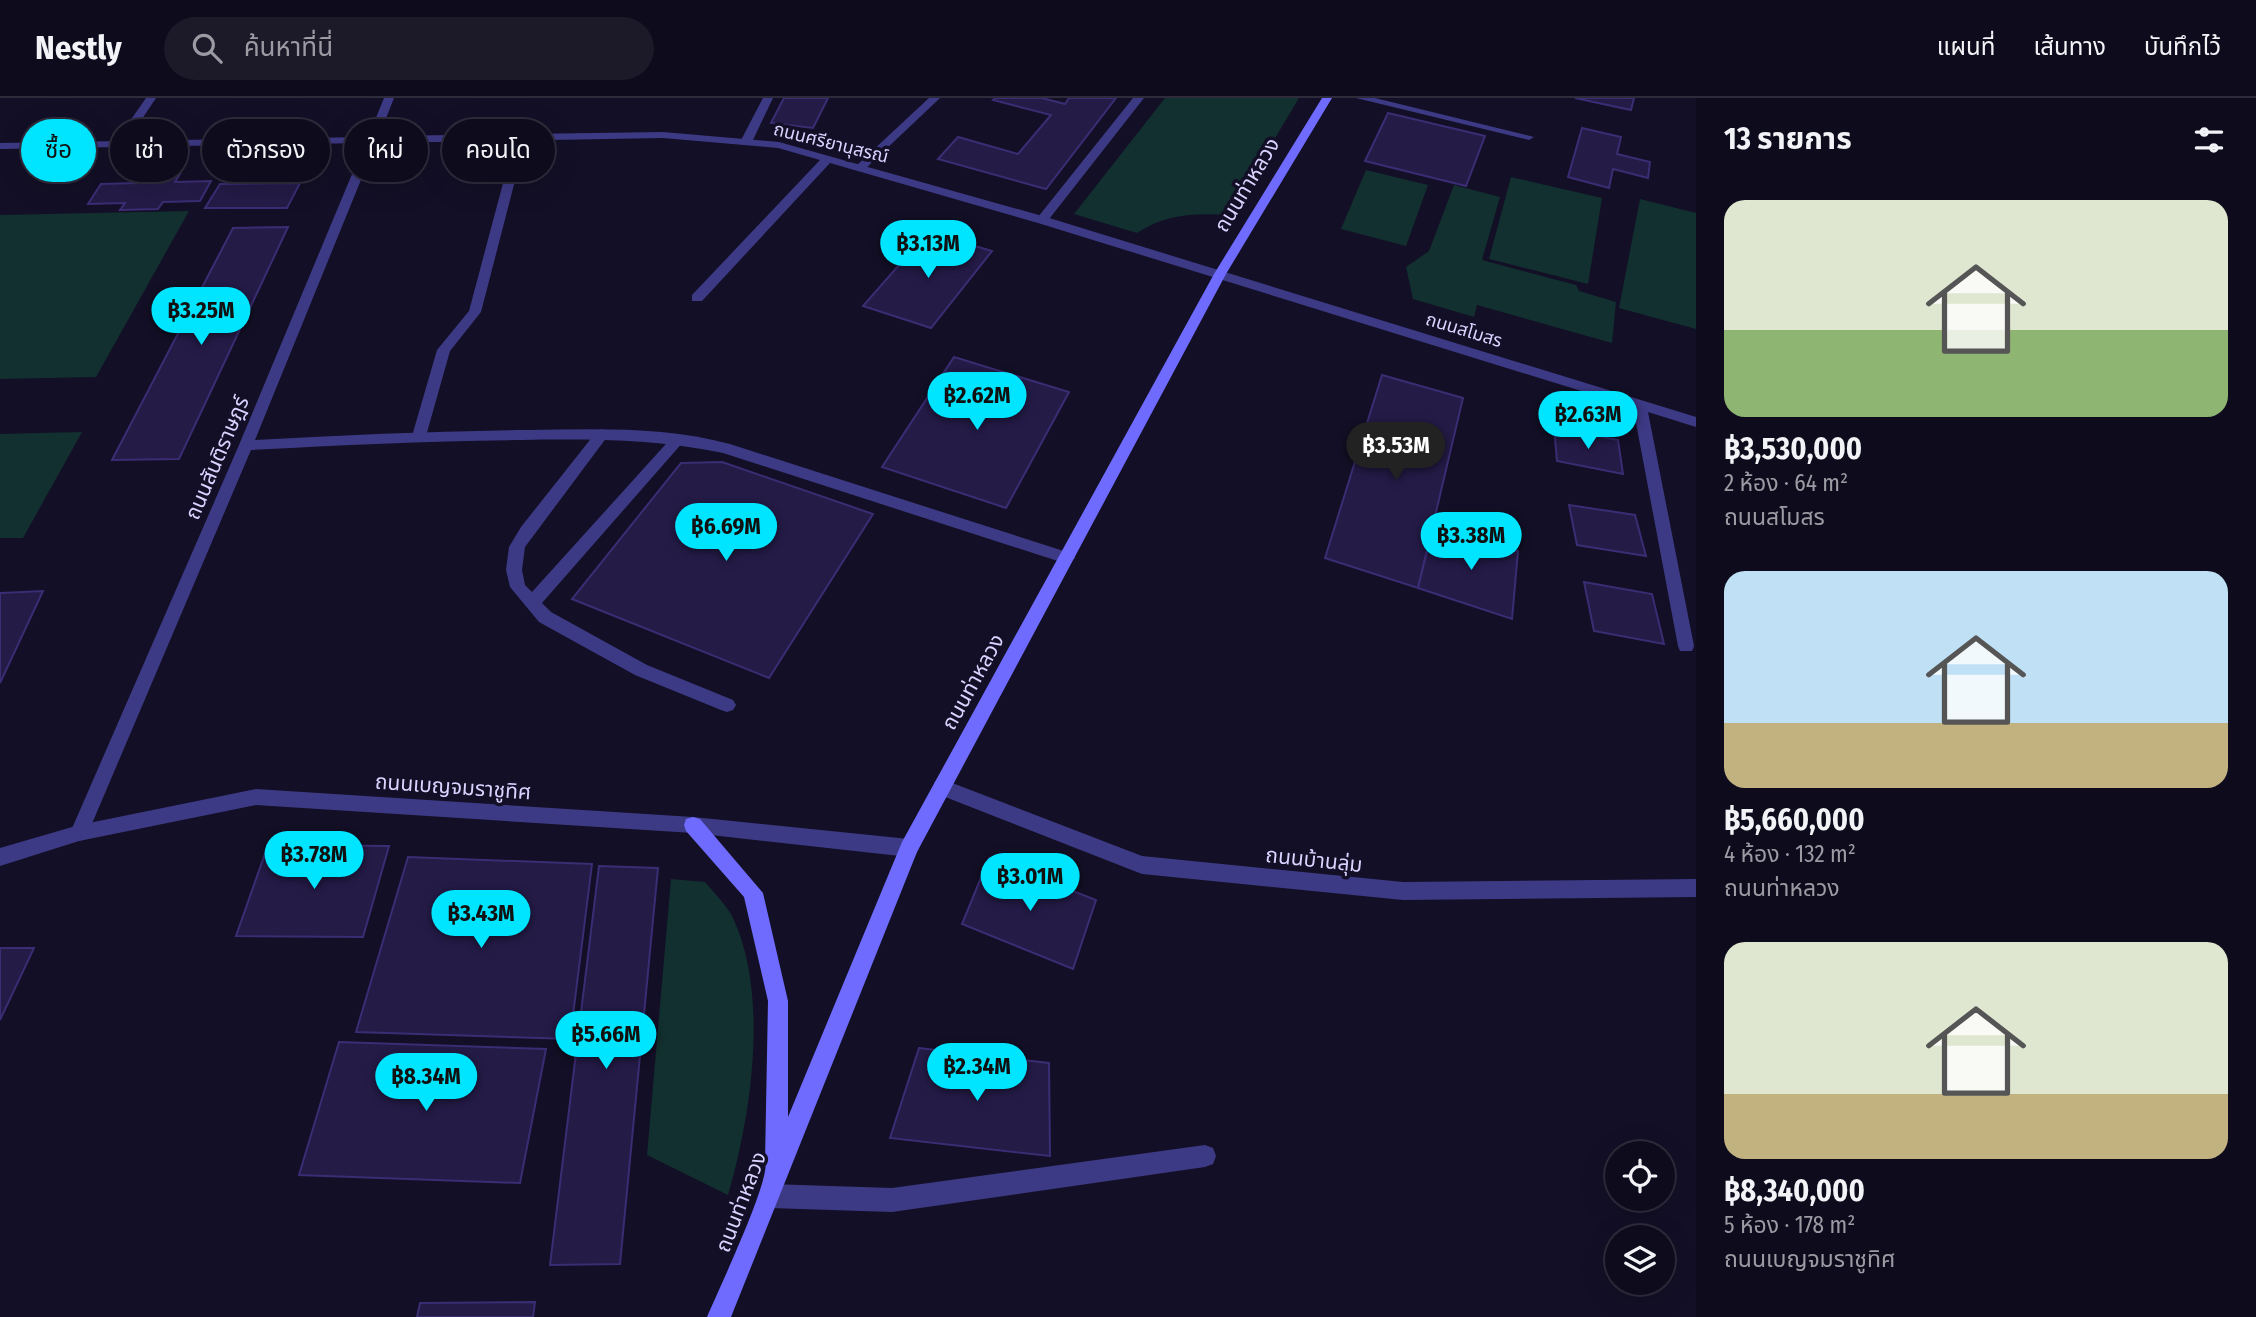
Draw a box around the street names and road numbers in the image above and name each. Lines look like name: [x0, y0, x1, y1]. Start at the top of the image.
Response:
street label: ถนนศรียานุสรณ์: [771, 118, 891, 168]
street label: ถนนท่าหลวง: [1209, 133, 1285, 237]
street label: ถนนสโมสร: [1423, 308, 1505, 352]
street label: ถนนสันติราษฎร์: [179, 391, 255, 524]
street label: ถนนท่าหลวง: [936, 629, 1010, 735]
street label: ถนนเบญจมราชูทิศ: [374, 769, 532, 805]
street label: ถนนบ้านลุ่ม: [1264, 842, 1364, 878]
street label: ถนนท่าหลวง: [710, 1148, 772, 1256]

